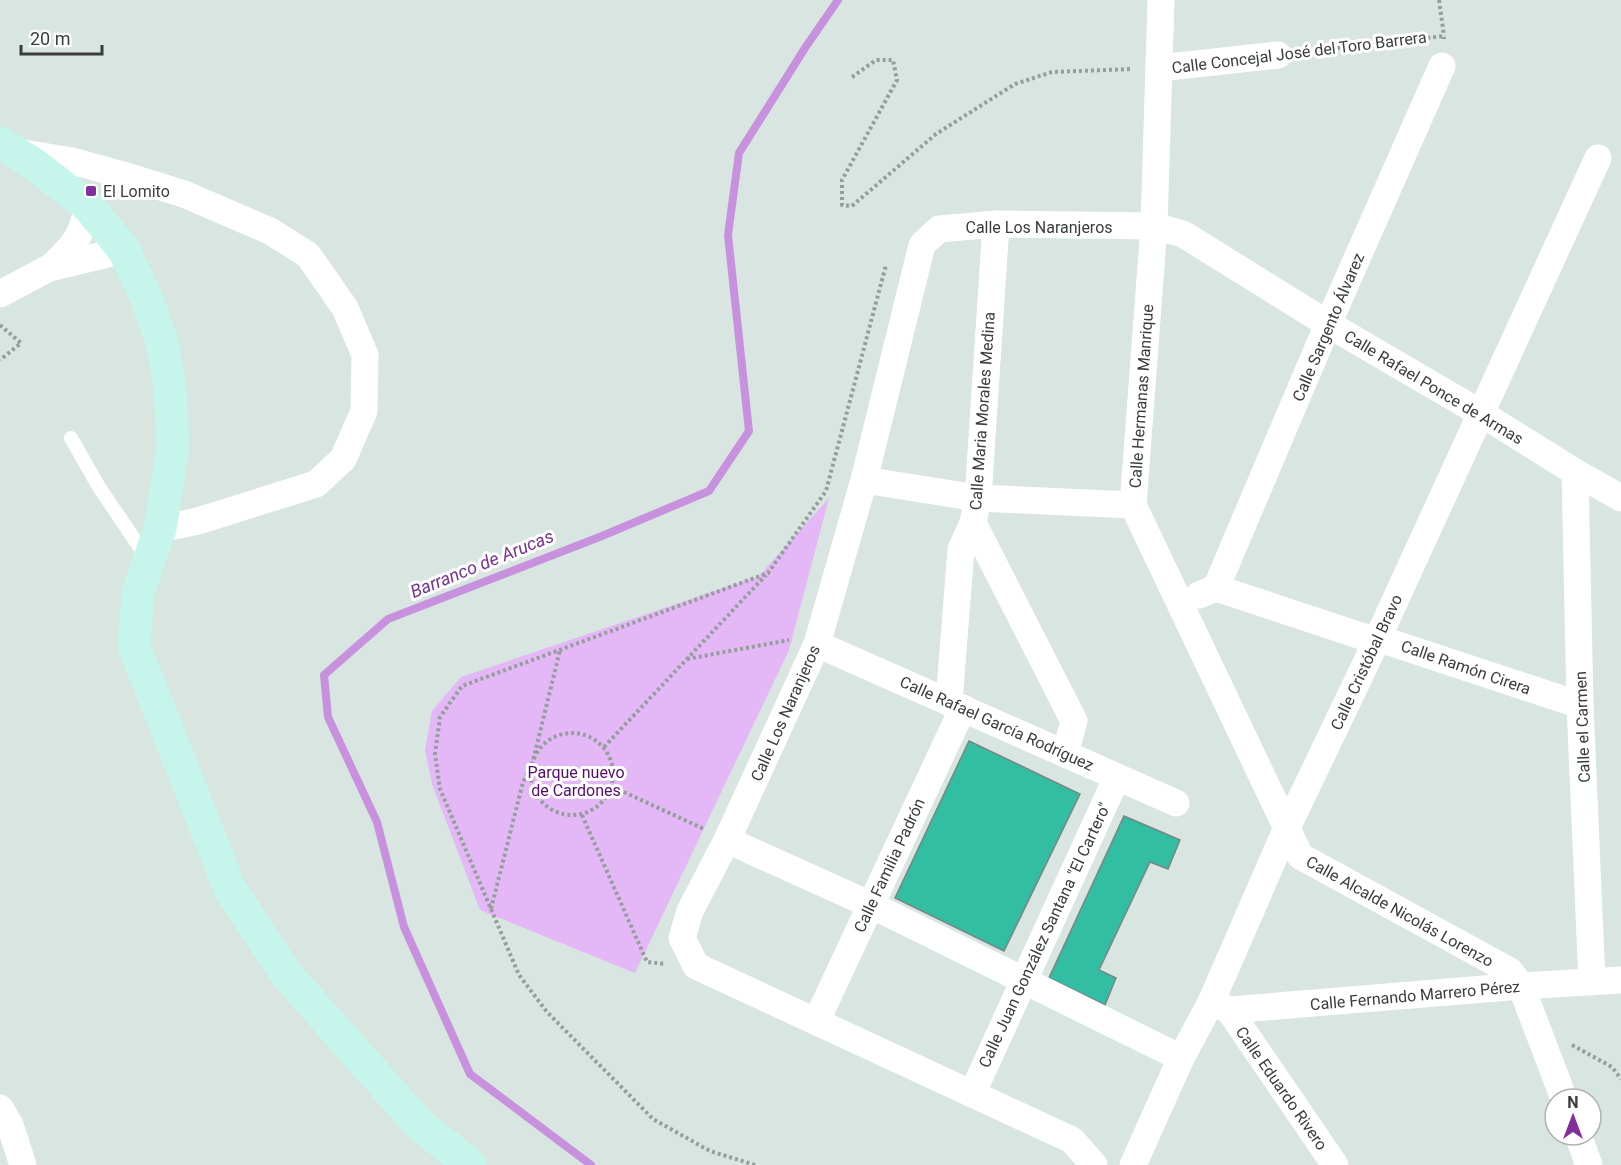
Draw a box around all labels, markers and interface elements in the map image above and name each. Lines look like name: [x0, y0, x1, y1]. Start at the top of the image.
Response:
scale bar: [21, 18, 102, 56]
street label: Calle Concejal José del Toro Barrera: [1171, 27, 1428, 78]
text: 20 m: [30, 28, 70, 49]
place label: El Lomito: [103, 182, 170, 201]
marker: El Lomito: [84, 184, 98, 198]
street label: Calle Los Naranjeros: [965, 218, 1113, 237]
street label: Calle Sargento Álvarez: [1289, 250, 1368, 404]
street label: Calle Hermanas Manrique: [1126, 303, 1157, 489]
street label: Calle Maria Morales Medina: [966, 311, 999, 511]
street label: Calle Rafael Ponce de Armas: [1341, 326, 1527, 449]
water label: Barranco de Arucas: [407, 525, 557, 602]
street label: Calle Cristóbal Bravo: [1327, 591, 1406, 733]
street label: Calle Ramón Cirera: [1399, 636, 1533, 699]
street label: Calle Los Naranjeros: [747, 642, 824, 784]
street label: Calle el Carmen: [1571, 671, 1594, 783]
street label: Calle Rafael García Rodríguez: [897, 672, 1097, 775]
park label: Parque nuevo de Cardones: [527, 763, 625, 800]
street label: Calle Familia Padrón: [850, 795, 929, 935]
street label: Calle Juan González Santana "El Cartero": [975, 800, 1114, 1071]
street label: Calle Alcalde Nicolás Lorenzo: [1303, 852, 1497, 971]
street label: Calle Fernando Marrero Pérez: [1309, 977, 1521, 1014]
street label: Calle Eduardo Rivero: [1232, 1023, 1331, 1154]
north arrow: [1543, 1087, 1603, 1147]
text: N: [1567, 1093, 1579, 1112]

